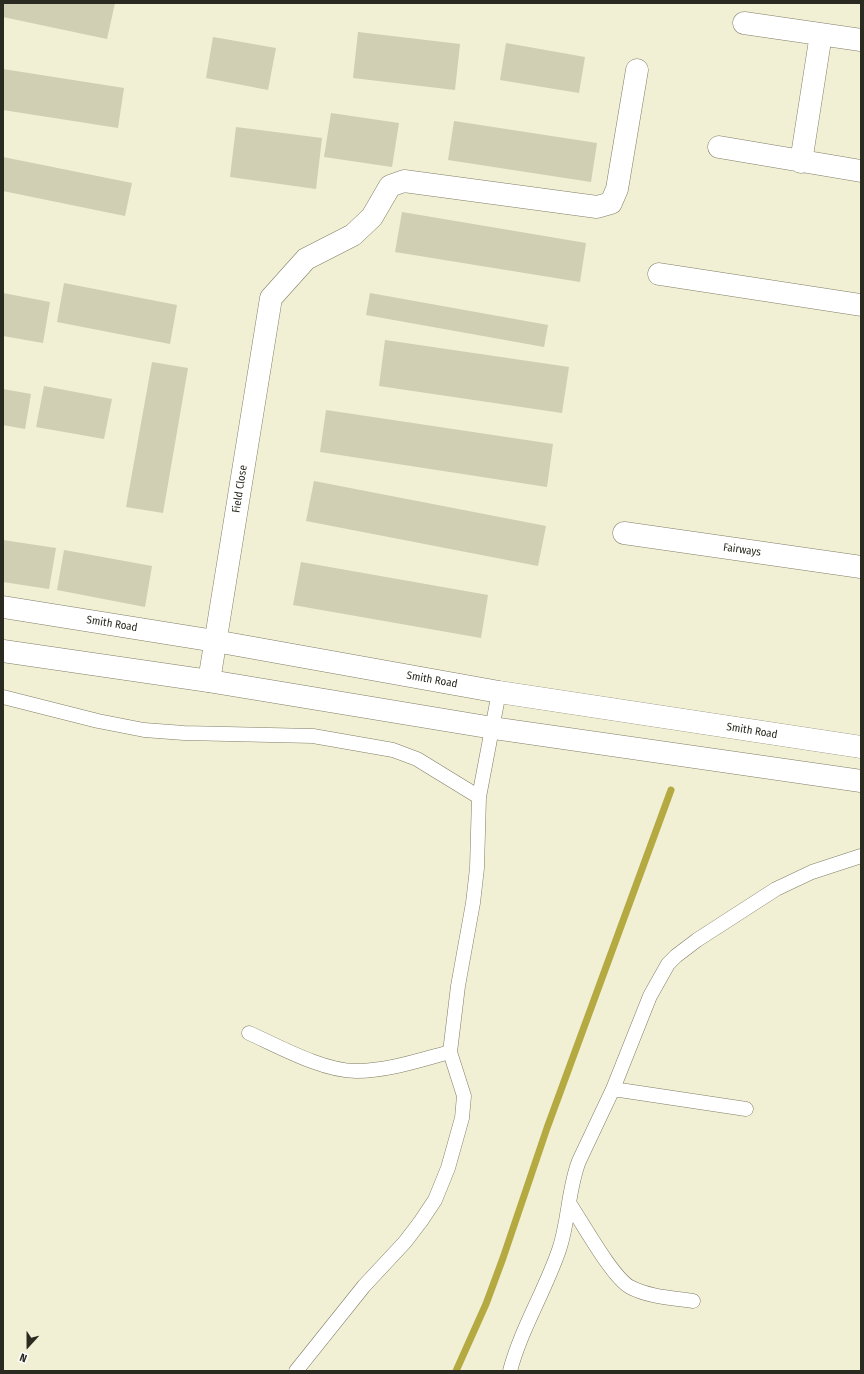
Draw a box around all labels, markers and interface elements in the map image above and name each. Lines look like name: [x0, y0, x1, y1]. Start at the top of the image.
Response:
street label: Field Close: [230, 464, 250, 514]
street label: Fairways: [722, 541, 762, 559]
street label: Smith Road: [86, 613, 138, 635]
street label: Smith Road: [406, 669, 458, 691]
street label: Smith Road: [726, 720, 778, 742]
north arrow: [8, 1326, 48, 1366]
text: N: [18, 1350, 29, 1365]

